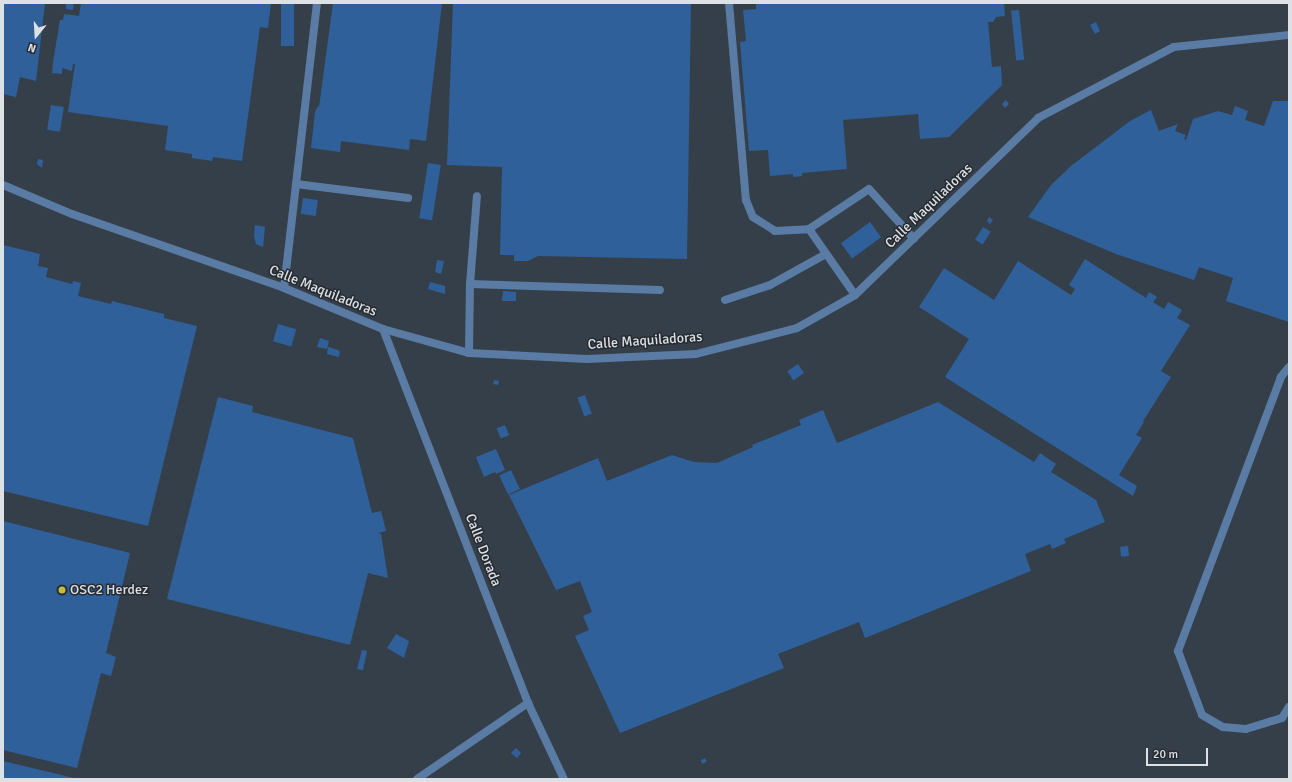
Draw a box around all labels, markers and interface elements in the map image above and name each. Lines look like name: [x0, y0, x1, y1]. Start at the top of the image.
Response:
north arrow: [16, 16, 56, 56]
text: N: [26, 41, 38, 55]
street label: Calle Maquiladoras: [882, 160, 976, 252]
street label: Calle Maquiladoras: [267, 262, 379, 320]
street label: Calle Maquiladoras: [587, 329, 703, 353]
street label: Calle Dorada: [461, 511, 505, 589]
place label: OSC2 Herdez: [70, 582, 148, 598]
marker: OSC2 Herdez: [57, 585, 67, 595]
scale bar: [1148, 740, 1210, 766]
text: 20 m: [1153, 747, 1178, 762]

